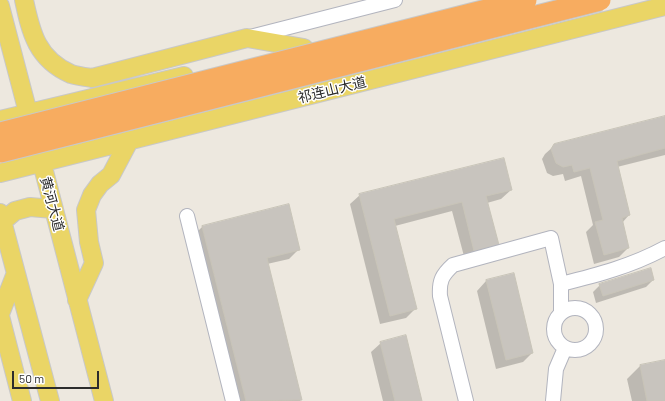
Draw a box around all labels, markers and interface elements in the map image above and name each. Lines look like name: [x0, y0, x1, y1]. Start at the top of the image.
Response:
street label: 祁连山大道: [296, 73, 368, 107]
street label: 黄河大道: [37, 175, 67, 233]
scale bar: [14, 363, 101, 389]
text: 50 m: [19, 371, 44, 385]

